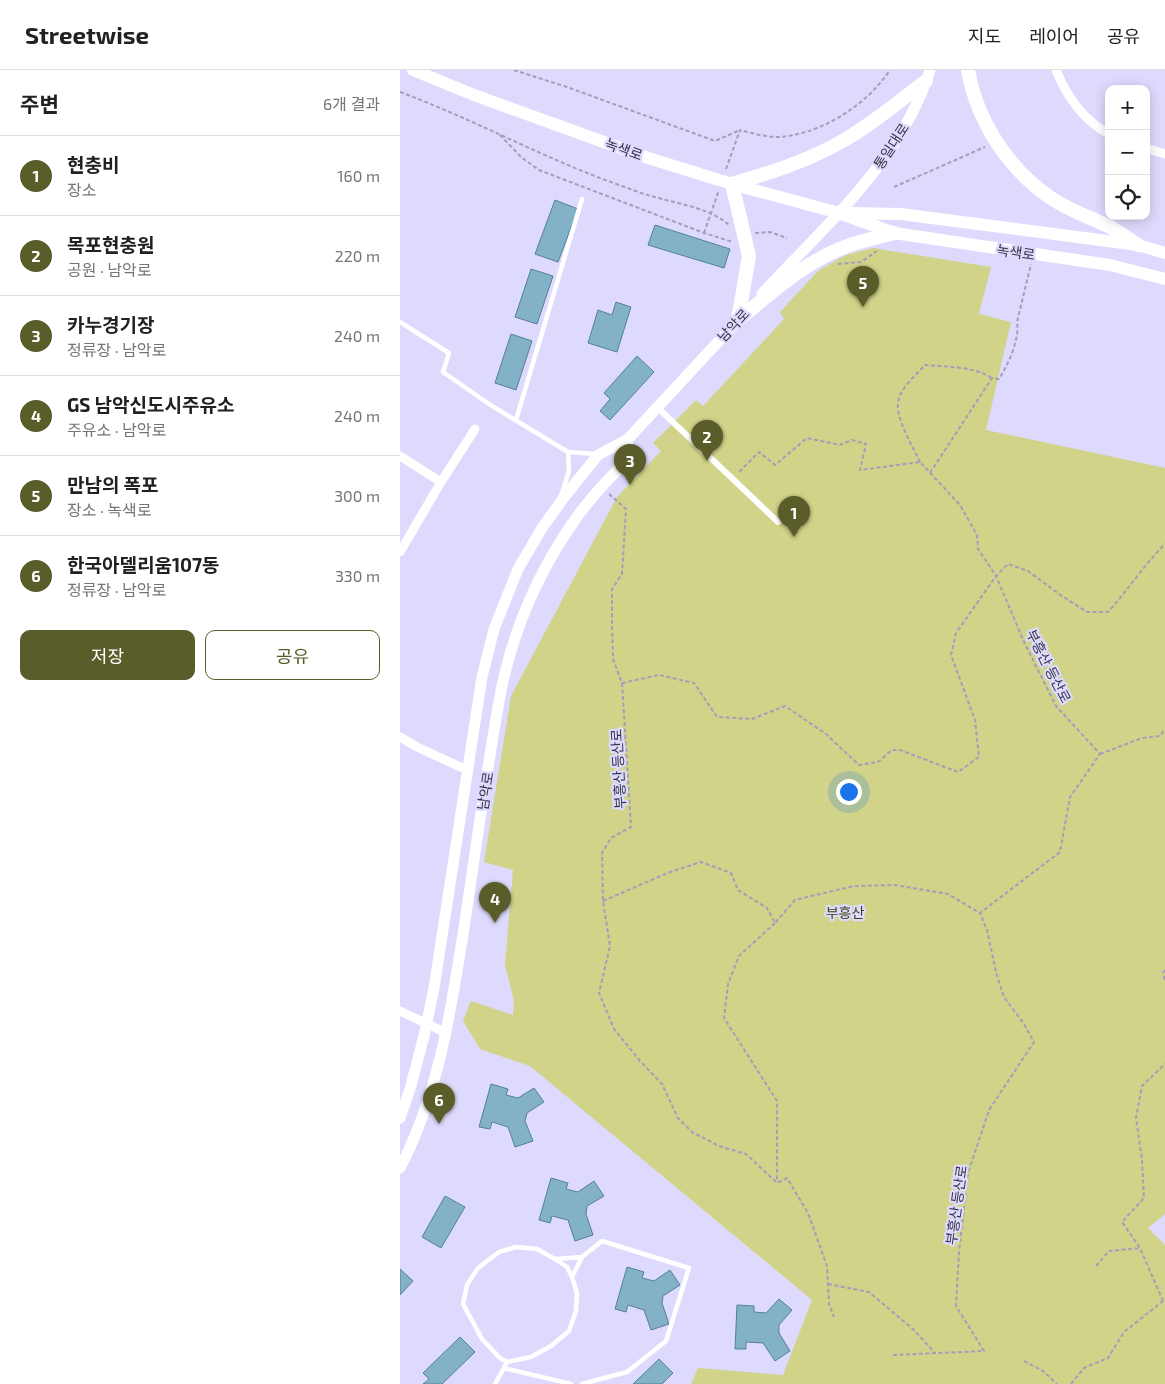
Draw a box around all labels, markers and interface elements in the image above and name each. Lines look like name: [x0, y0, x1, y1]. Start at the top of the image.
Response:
text: Streetwise: [25, 20, 149, 49]
text: 지도: [968, 25, 1001, 47]
text: 레이어: [1029, 25, 1079, 47]
text: 공유: [1107, 25, 1140, 47]
map controls: [1105, 85, 1150, 220]
button: +: [1105, 85, 1150, 130]
text: 주변: [20, 91, 59, 116]
text: 6개 결과: [323, 94, 380, 113]
street label: 통일대로: [870, 120, 912, 172]
button: −: [1105, 130, 1150, 175]
street label: 녹색로: [603, 134, 645, 164]
text: 현충비: [67, 153, 119, 176]
text: 1: [33, 166, 39, 185]
text: 160 m: [337, 166, 380, 185]
button: locate: [1105, 175, 1150, 220]
text: 장소: [67, 180, 96, 199]
text: 목포현충원: [67, 233, 154, 256]
street label: 녹색로: [996, 241, 1036, 263]
text: 2: [31, 246, 41, 265]
text: 220 m: [335, 246, 380, 265]
text: 공원 · 남악로: [67, 260, 152, 279]
pin: 5: [847, 266, 879, 307]
street label: 남악로: [714, 305, 752, 345]
text: 카누경기장: [67, 313, 154, 336]
text: 3: [31, 326, 41, 345]
text: 240 m: [334, 326, 380, 345]
text: 정류장 · 남악로: [67, 340, 166, 359]
text: GS 남악신도시주유소: [67, 393, 234, 416]
text: 4: [31, 406, 41, 425]
text: 240 m: [334, 406, 380, 425]
text: 주유소 · 남악로: [67, 420, 166, 439]
pin: 2: [691, 420, 723, 461]
pin: 3: [614, 444, 646, 485]
text: 만남의 폭포: [67, 473, 159, 496]
text: 5: [32, 486, 40, 505]
text: 300 m: [334, 486, 380, 505]
pin: 1: [778, 496, 810, 537]
text: 장소 · 녹색로: [67, 500, 152, 519]
text: 한국아델리움107동: [67, 553, 220, 576]
text: 6: [31, 566, 41, 585]
text: 330 m: [335, 566, 380, 585]
text: 정류장 · 남악로: [67, 580, 166, 599]
street label: 부흥산 등산로: [1023, 626, 1075, 706]
button: 저장: [20, 630, 195, 680]
button: 공유: [205, 630, 380, 680]
street label: 부흥산 등산로: [607, 728, 629, 810]
street label: 남악로: [474, 770, 496, 811]
your location: [836, 779, 862, 805]
pin: 4: [479, 882, 511, 923]
park label: 부흥산: [826, 904, 864, 921]
pin: 6: [423, 1083, 455, 1124]
street label: 부흥산 등산로: [942, 1164, 970, 1246]

